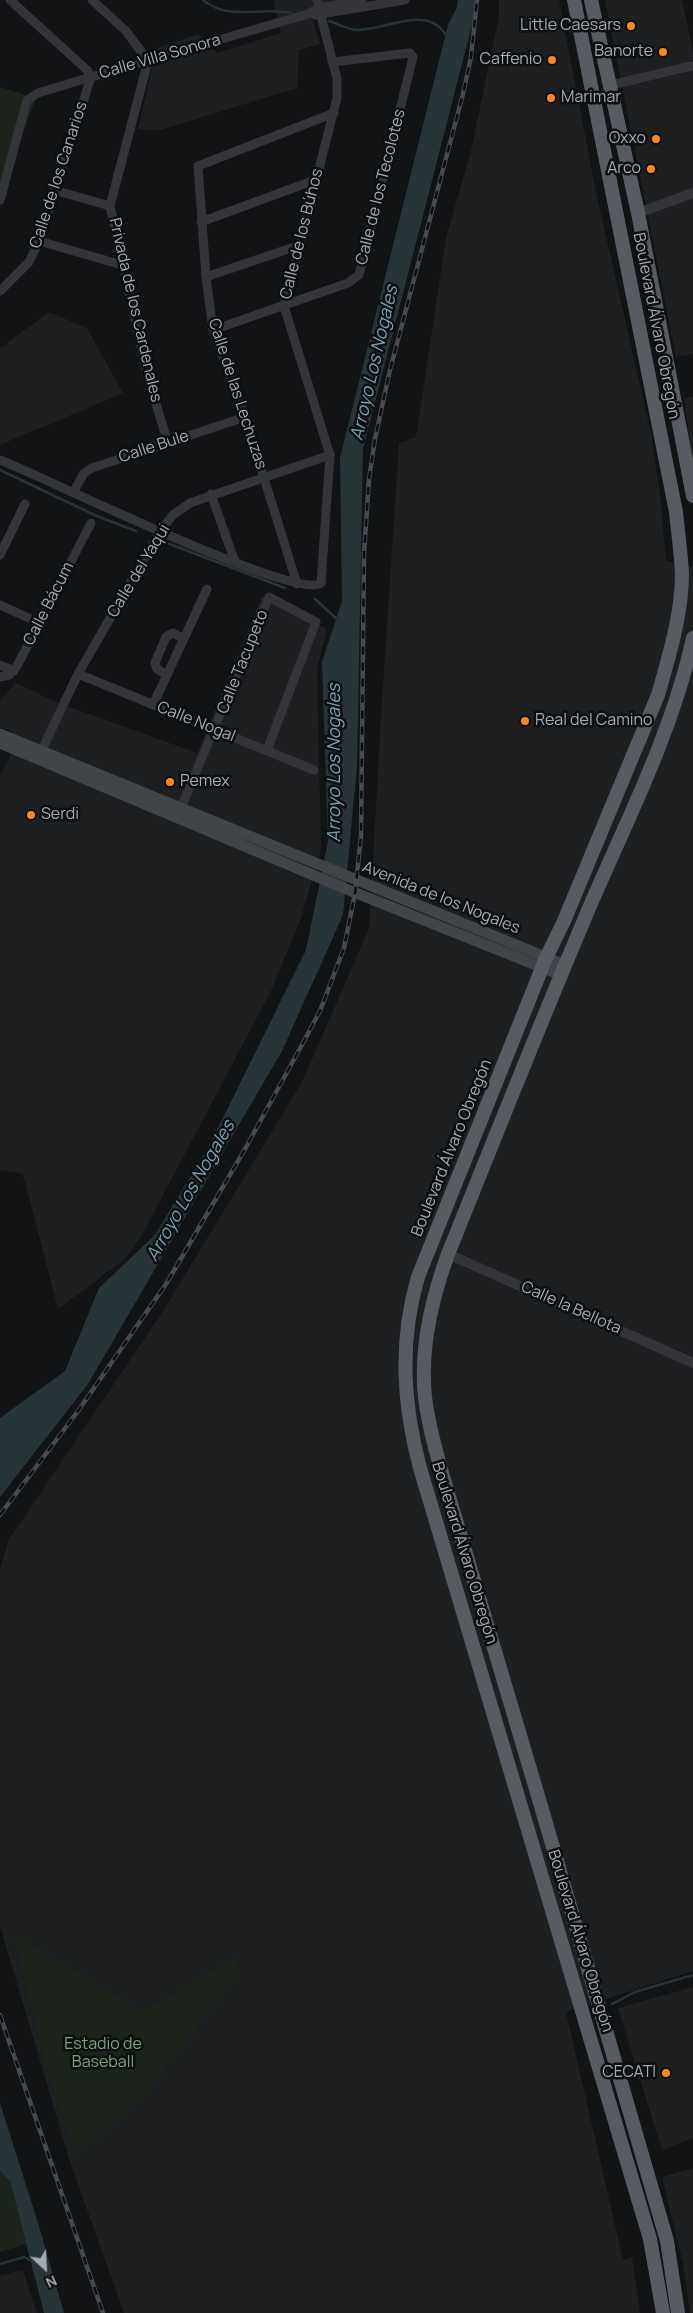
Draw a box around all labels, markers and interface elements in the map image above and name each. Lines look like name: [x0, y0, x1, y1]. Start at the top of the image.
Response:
place label: Little Caesars: [520, 16, 621, 36]
marker: Little Caesars: [625, 20, 637, 32]
street label: Calle Villa Sonora: [97, 30, 223, 84]
place label: Banorte: [594, 42, 653, 62]
marker: Banorte: [657, 46, 669, 58]
place label: Caffenio: [480, 50, 542, 70]
marker: Caffenio: [546, 54, 558, 66]
place label: Marimar: [561, 88, 621, 108]
marker: Marimar: [545, 92, 557, 104]
street label: Calle de los Canarios: [26, 99, 92, 251]
street label: Calle de los Tecolotes: [352, 107, 410, 267]
place label: Oxxo: [609, 129, 646, 149]
marker: Oxxo: [650, 133, 662, 145]
place label: Arco: [607, 159, 641, 179]
marker: Arco: [645, 163, 657, 175]
street label: Calle de los Búhos: [277, 167, 327, 301]
street label: Privada de los Cardenales: [104, 216, 166, 404]
street label: Boulevard Álvaro Obregón: [628, 231, 684, 421]
water label: Arroyo Los Nogales: [347, 283, 403, 443]
street label: Calle de las Lechuzas: [204, 316, 270, 472]
street label: Calle Bule: [116, 427, 192, 467]
street label: Calle del Yaqui: [104, 521, 174, 621]
street label: Calle Bácum: [20, 559, 78, 649]
street label: Calle Tacupeto: [213, 607, 273, 717]
water label: Arroyo Los Nogales: [324, 684, 346, 842]
street label: Calle Nogal: [154, 698, 238, 746]
place label: Real del Camino: [535, 711, 652, 731]
marker: Real del Camino: [519, 715, 531, 727]
place label: Pemex: [180, 772, 230, 792]
marker: Pemex: [164, 776, 176, 788]
place label: Serdi: [41, 805, 79, 825]
marker: Serdi: [25, 809, 37, 821]
street label: Avenida de los Nogales: [359, 858, 523, 938]
street label: Boulevard Álvaro Obregón: [408, 1057, 496, 1239]
water label: Arroyo Los Nogales: [142, 1117, 240, 1265]
street label: Calle la Bellota: [518, 1277, 624, 1339]
street label: Boulevard Álvaro Obregón: [427, 1460, 501, 1646]
street label: Boulevard Álvaro Obregón: [543, 1848, 617, 2034]
park label: Estadio de Baseball: [64, 2035, 142, 2073]
place label: CECATI: [602, 2063, 656, 2083]
marker: CECATI: [660, 2067, 672, 2079]
north arrow: [20, 2243, 70, 2293]
text: N: [43, 2271, 60, 2293]

